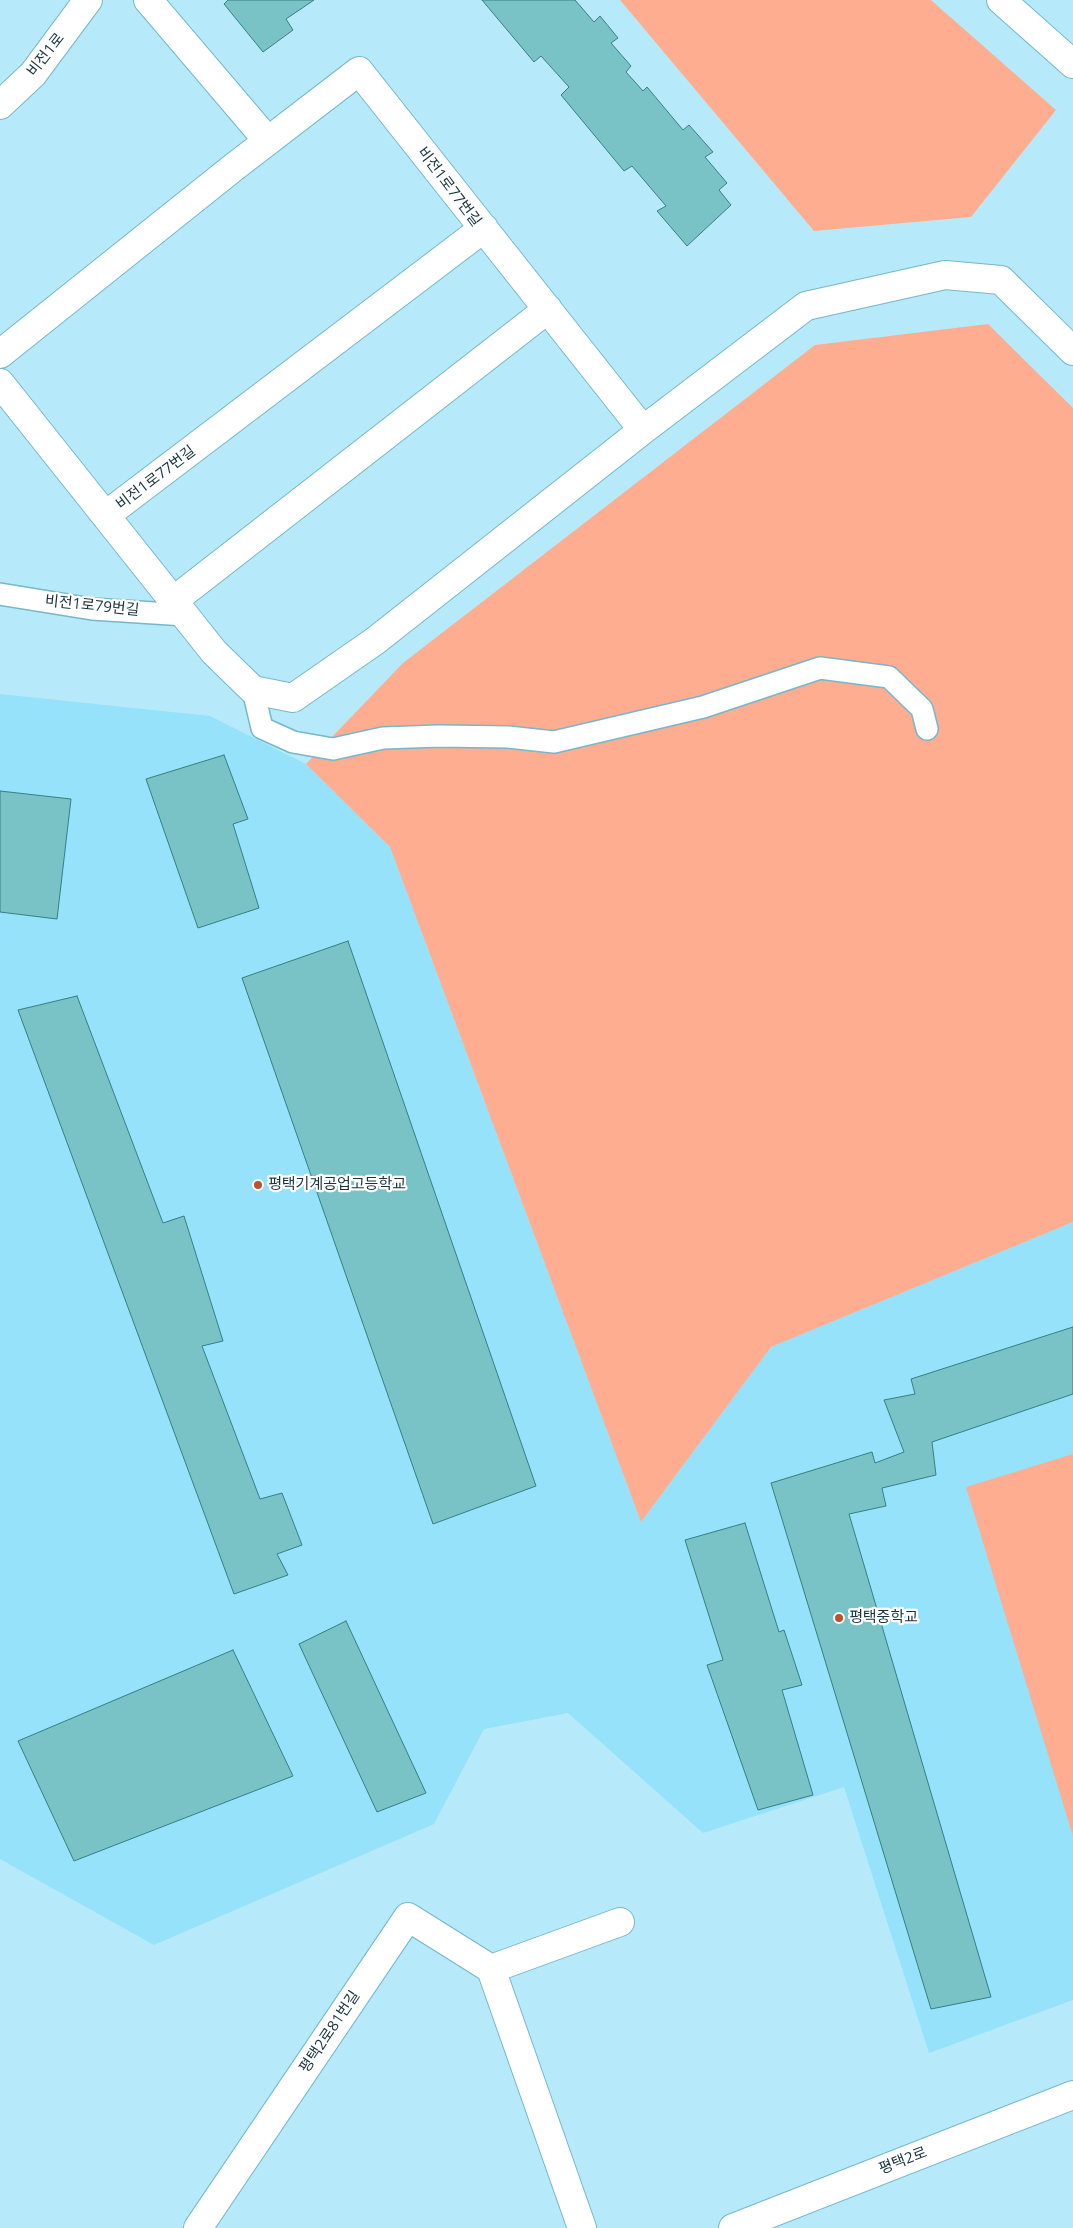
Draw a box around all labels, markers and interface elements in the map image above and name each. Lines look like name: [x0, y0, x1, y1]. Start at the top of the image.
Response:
street label: 비전1로: [24, 30, 68, 80]
street label: 비전1로77번길: [413, 144, 485, 230]
street label: 비전1로77번길: [113, 442, 199, 514]
street label: 비전1로79번길: [44, 592, 140, 620]
place label: 평택기계공업고등학교: [268, 1176, 406, 1194]
marker: 평택기계공업고등학교: [252, 1179, 264, 1191]
place label: 평택중학교: [849, 1609, 918, 1627]
marker: 평택중학교: [833, 1612, 845, 1624]
street label: 평택2로81번길: [296, 1988, 364, 2076]
street label: 평택2로: [876, 2144, 930, 2178]

